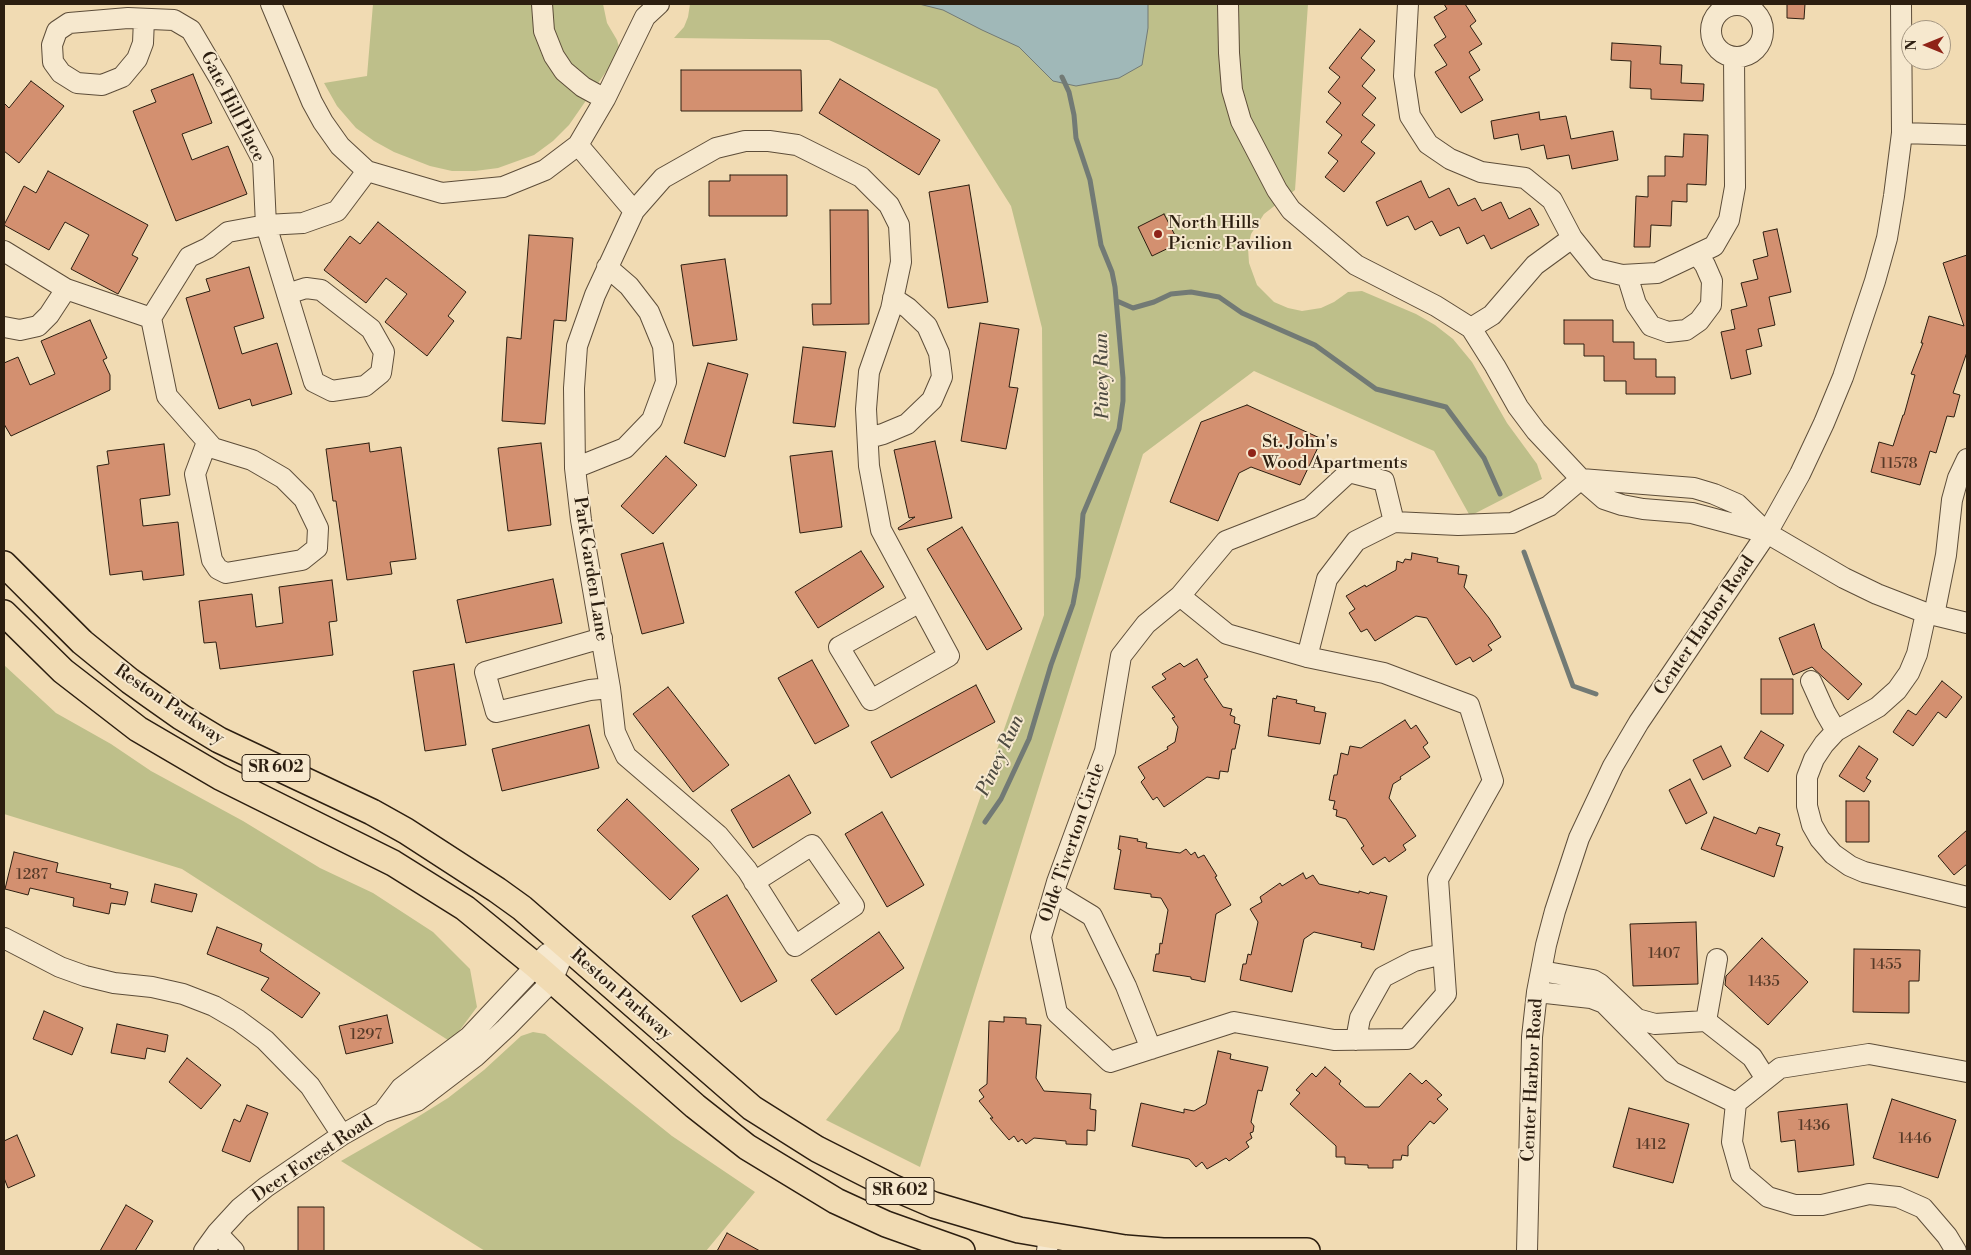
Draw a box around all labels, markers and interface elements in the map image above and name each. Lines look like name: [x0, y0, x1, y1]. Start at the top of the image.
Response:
north arrow: [1901, 20, 1951, 70]
text: N: [1903, 39, 1921, 51]
street label: Gate Hill Place: [195, 48, 269, 166]
place label: North Hills Picnic Pavilion: [1168, 213, 1292, 255]
marker: North Hills Picnic Pavilion: [1152, 228, 1164, 240]
water label: Piney Run: [1091, 332, 1115, 420]
place label: St. John's Wood Apartments: [1262, 432, 1408, 474]
marker: St. John's Wood Apartments: [1246, 447, 1258, 459]
house number: 11578: [1880, 455, 1918, 473]
street label: Park Garden Lane: [568, 495, 612, 643]
street label: Center Harbor Road: [1650, 552, 1760, 700]
street label: Reston Parkway: [110, 660, 228, 750]
water label: Piney Run: [972, 712, 1030, 800]
road number: SR 602: [242, 754, 310, 781]
street label: Olde Tiverton Circle: [1036, 761, 1110, 925]
house number: 1287: [16, 866, 48, 884]
street label: Reston Parkway: [566, 945, 676, 1045]
house number: 1407: [1648, 945, 1680, 963]
house number: 1455: [1870, 956, 1902, 974]
house number: 1435: [1748, 973, 1780, 991]
street label: Center Harbor Road: [1518, 998, 1548, 1162]
house number: 1297: [350, 1026, 382, 1044]
street label: Deer Forest Road: [249, 1111, 377, 1207]
house number: 1436: [1798, 1117, 1830, 1135]
house number: 1446: [1898, 1130, 1932, 1148]
house number: 1412: [1636, 1136, 1666, 1154]
road number: SR 602: [866, 1178, 934, 1204]

